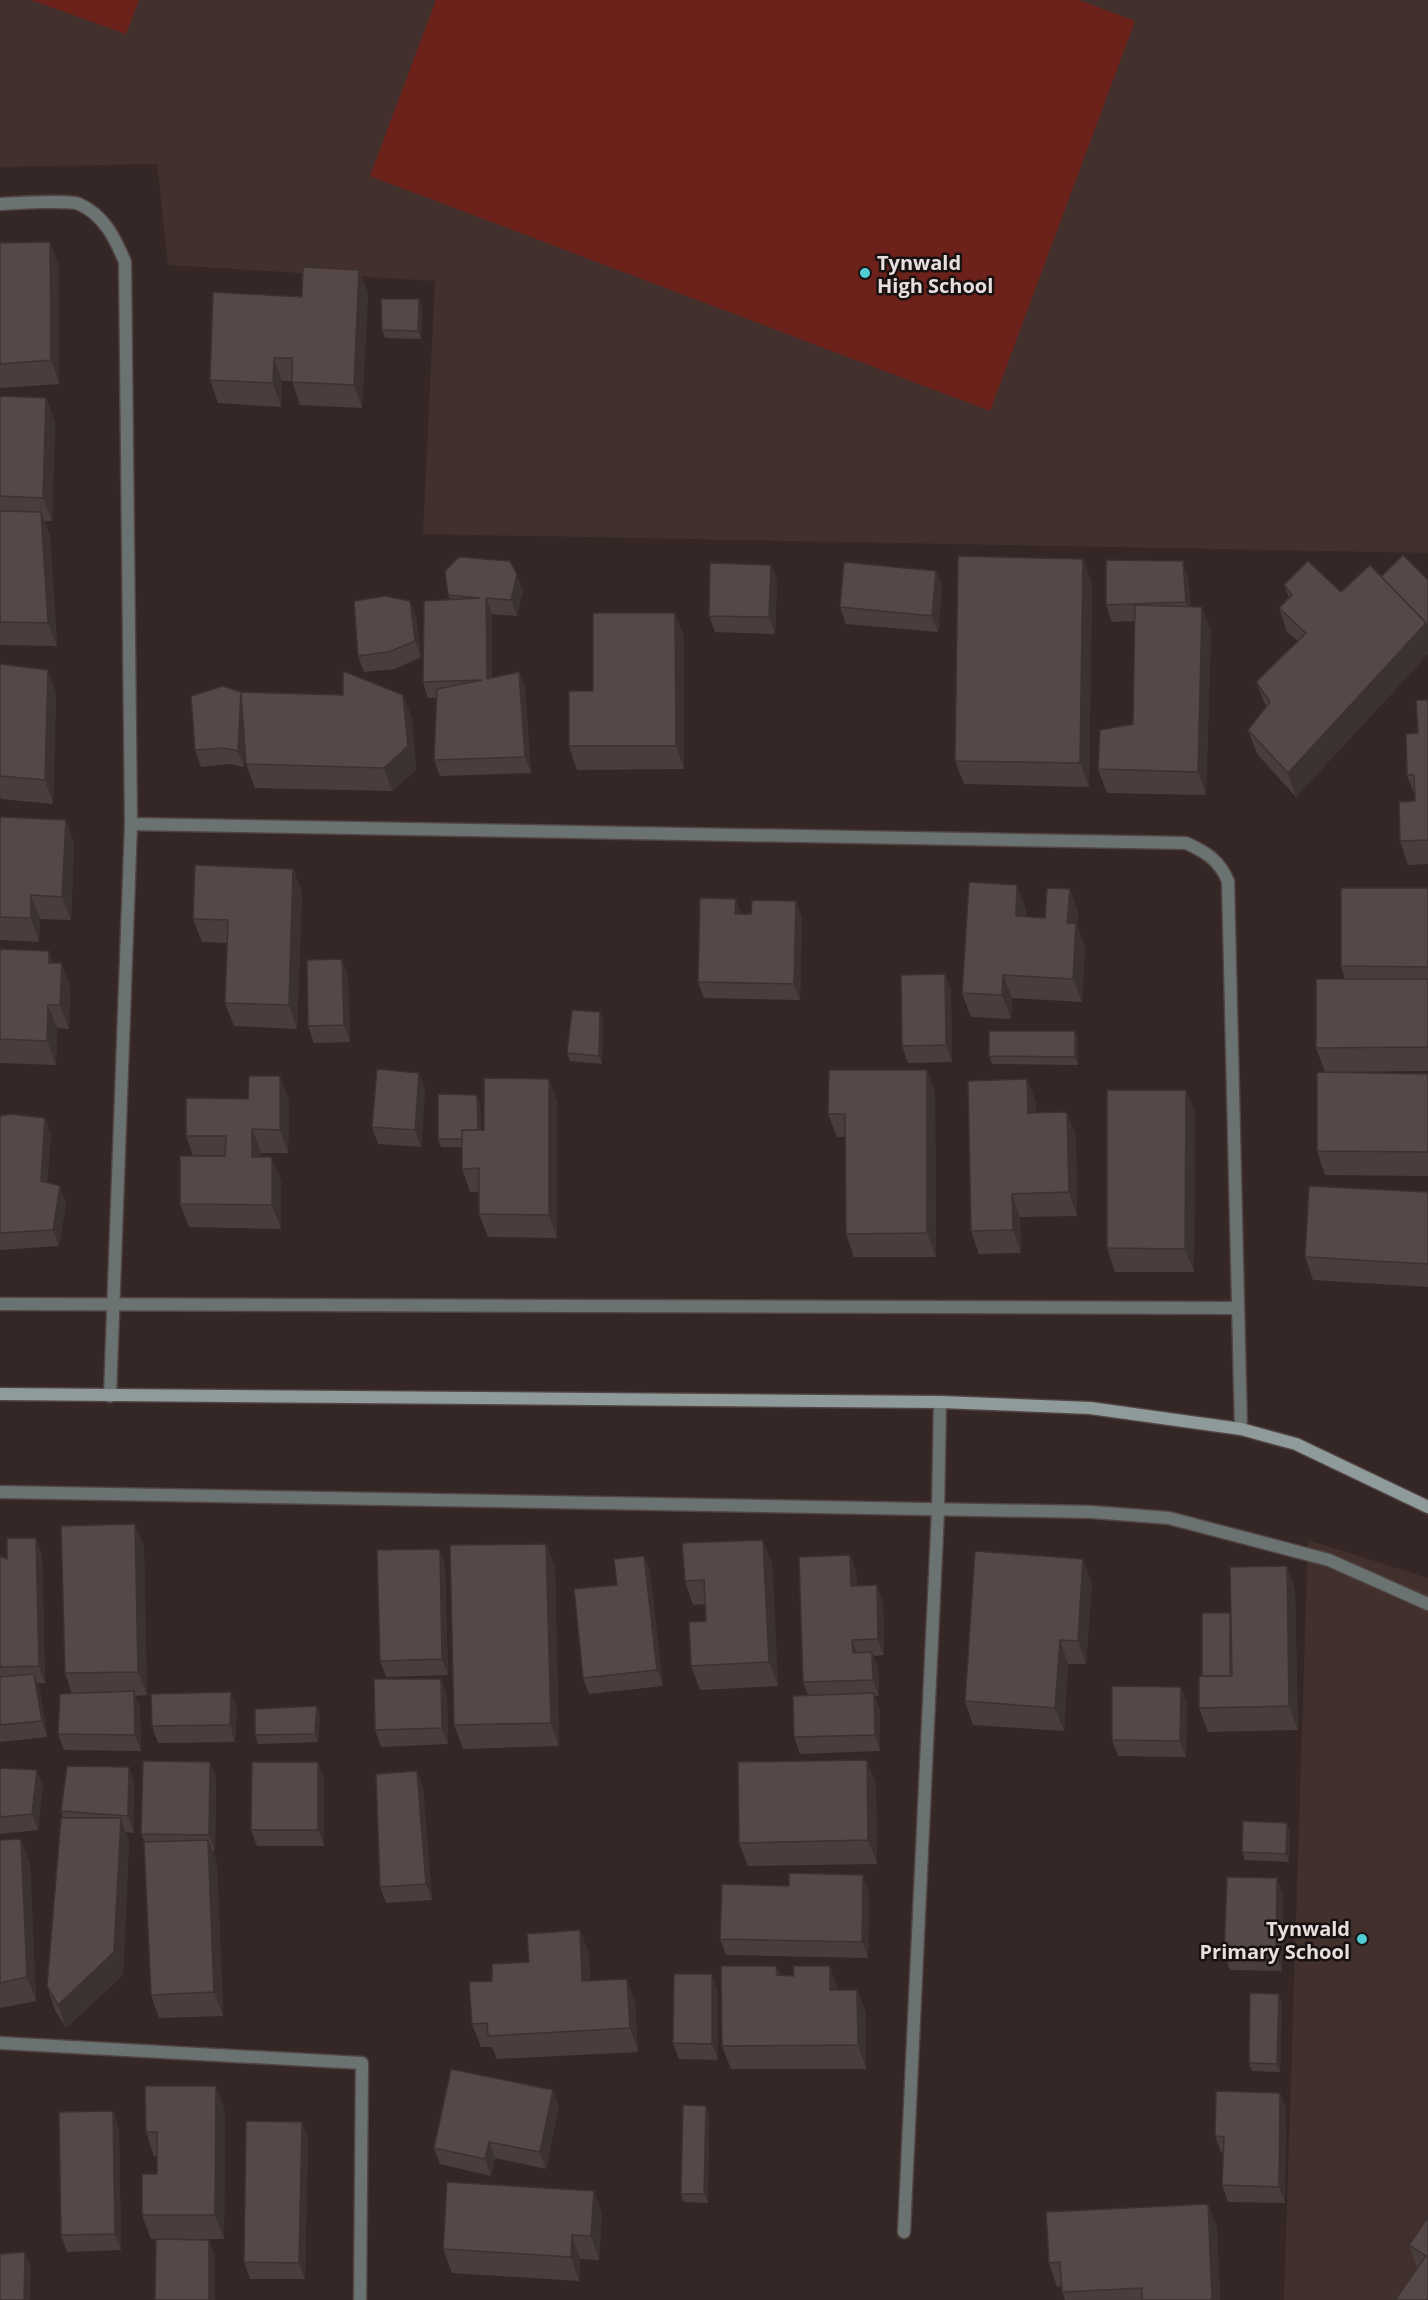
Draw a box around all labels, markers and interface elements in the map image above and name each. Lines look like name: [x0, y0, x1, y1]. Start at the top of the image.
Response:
place label: Tynwald High School: [877, 249, 993, 299]
marker: Tynwald High School: [858, 266, 872, 280]
place label: Tynwald Primary School: [1200, 1915, 1350, 1965]
marker: Tynwald Primary School: [1355, 1932, 1369, 1946]

